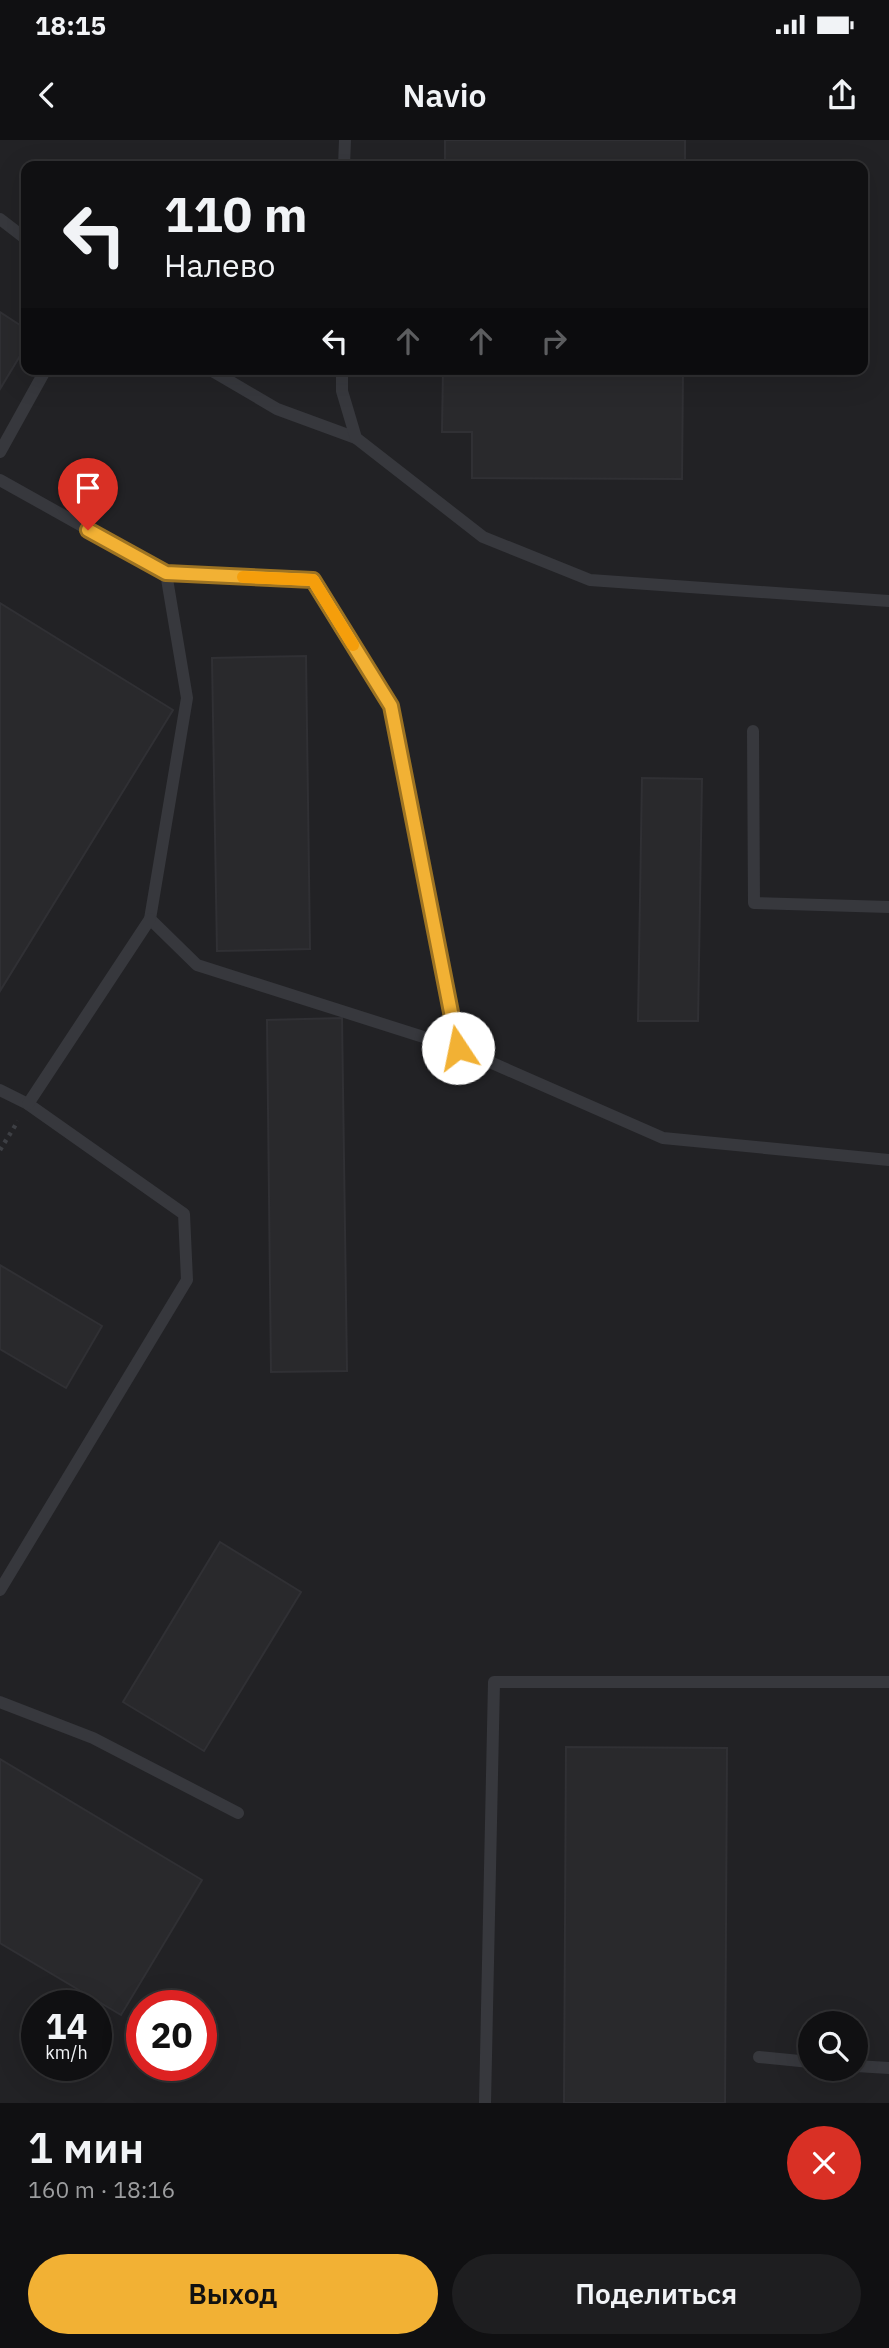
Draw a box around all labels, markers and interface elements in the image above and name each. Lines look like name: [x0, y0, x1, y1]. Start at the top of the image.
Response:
text: 18:15: [35, 8, 106, 42]
text: Navio: [402, 74, 487, 116]
icon: back: [28, 76, 66, 114]
icon: share: [823, 76, 861, 114]
text: 110 m: [164, 182, 308, 245]
icon: left: [49, 189, 140, 280]
text: Налево: [164, 244, 275, 286]
icon: left: [316, 322, 354, 360]
icon: ahead: [389, 322, 427, 360]
icon: ahead: [462, 322, 500, 360]
icon: right: [535, 322, 573, 360]
pin: [58, 458, 118, 530]
icon: arrive: [69, 469, 107, 507]
position arrow: [421, 1011, 495, 1085]
speed limit sign: 20: [126, 1990, 217, 2081]
text: 14: [45, 2003, 88, 2049]
map controls: [798, 2011, 868, 2081]
button: search: [798, 2011, 868, 2081]
text: km/h: [45, 2041, 88, 2064]
text: 1 мин: [28, 2120, 144, 2175]
button: close: [787, 2126, 861, 2200]
text: 160 m · 18:16: [28, 2174, 175, 2204]
button: Выход: [28, 2254, 438, 2334]
button: Поделиться: [452, 2254, 861, 2334]

